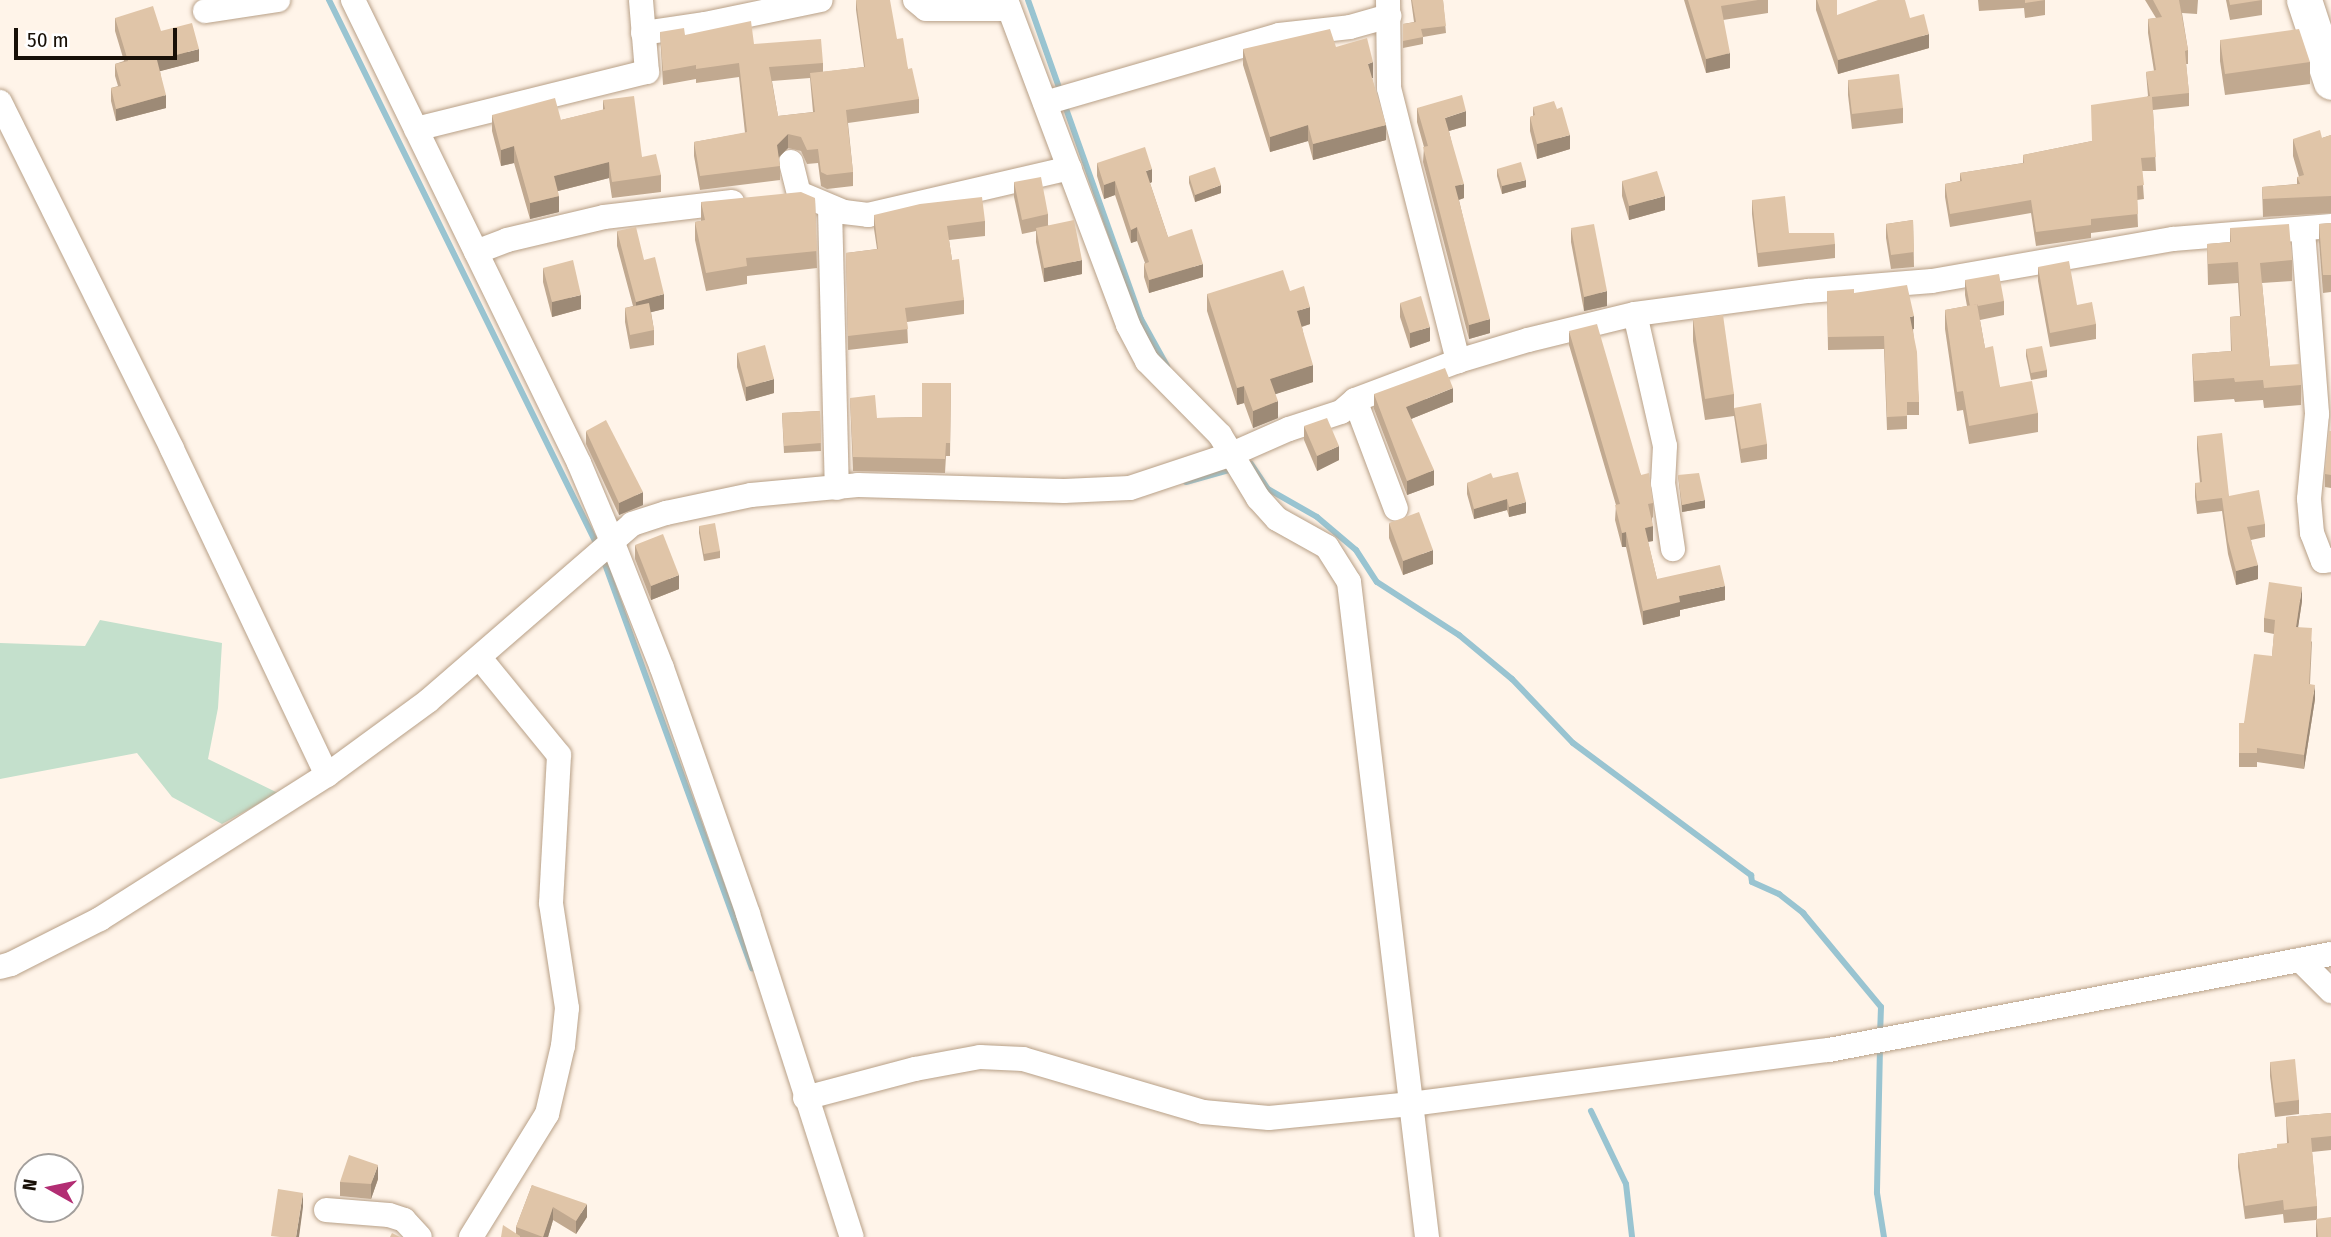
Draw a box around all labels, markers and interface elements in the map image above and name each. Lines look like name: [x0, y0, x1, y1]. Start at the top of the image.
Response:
scale bar: [18, 14, 180, 58]
text: 50 m: [27, 27, 69, 53]
north arrow: [14, 1153, 84, 1223]
text: N: [17, 1178, 42, 1192]

